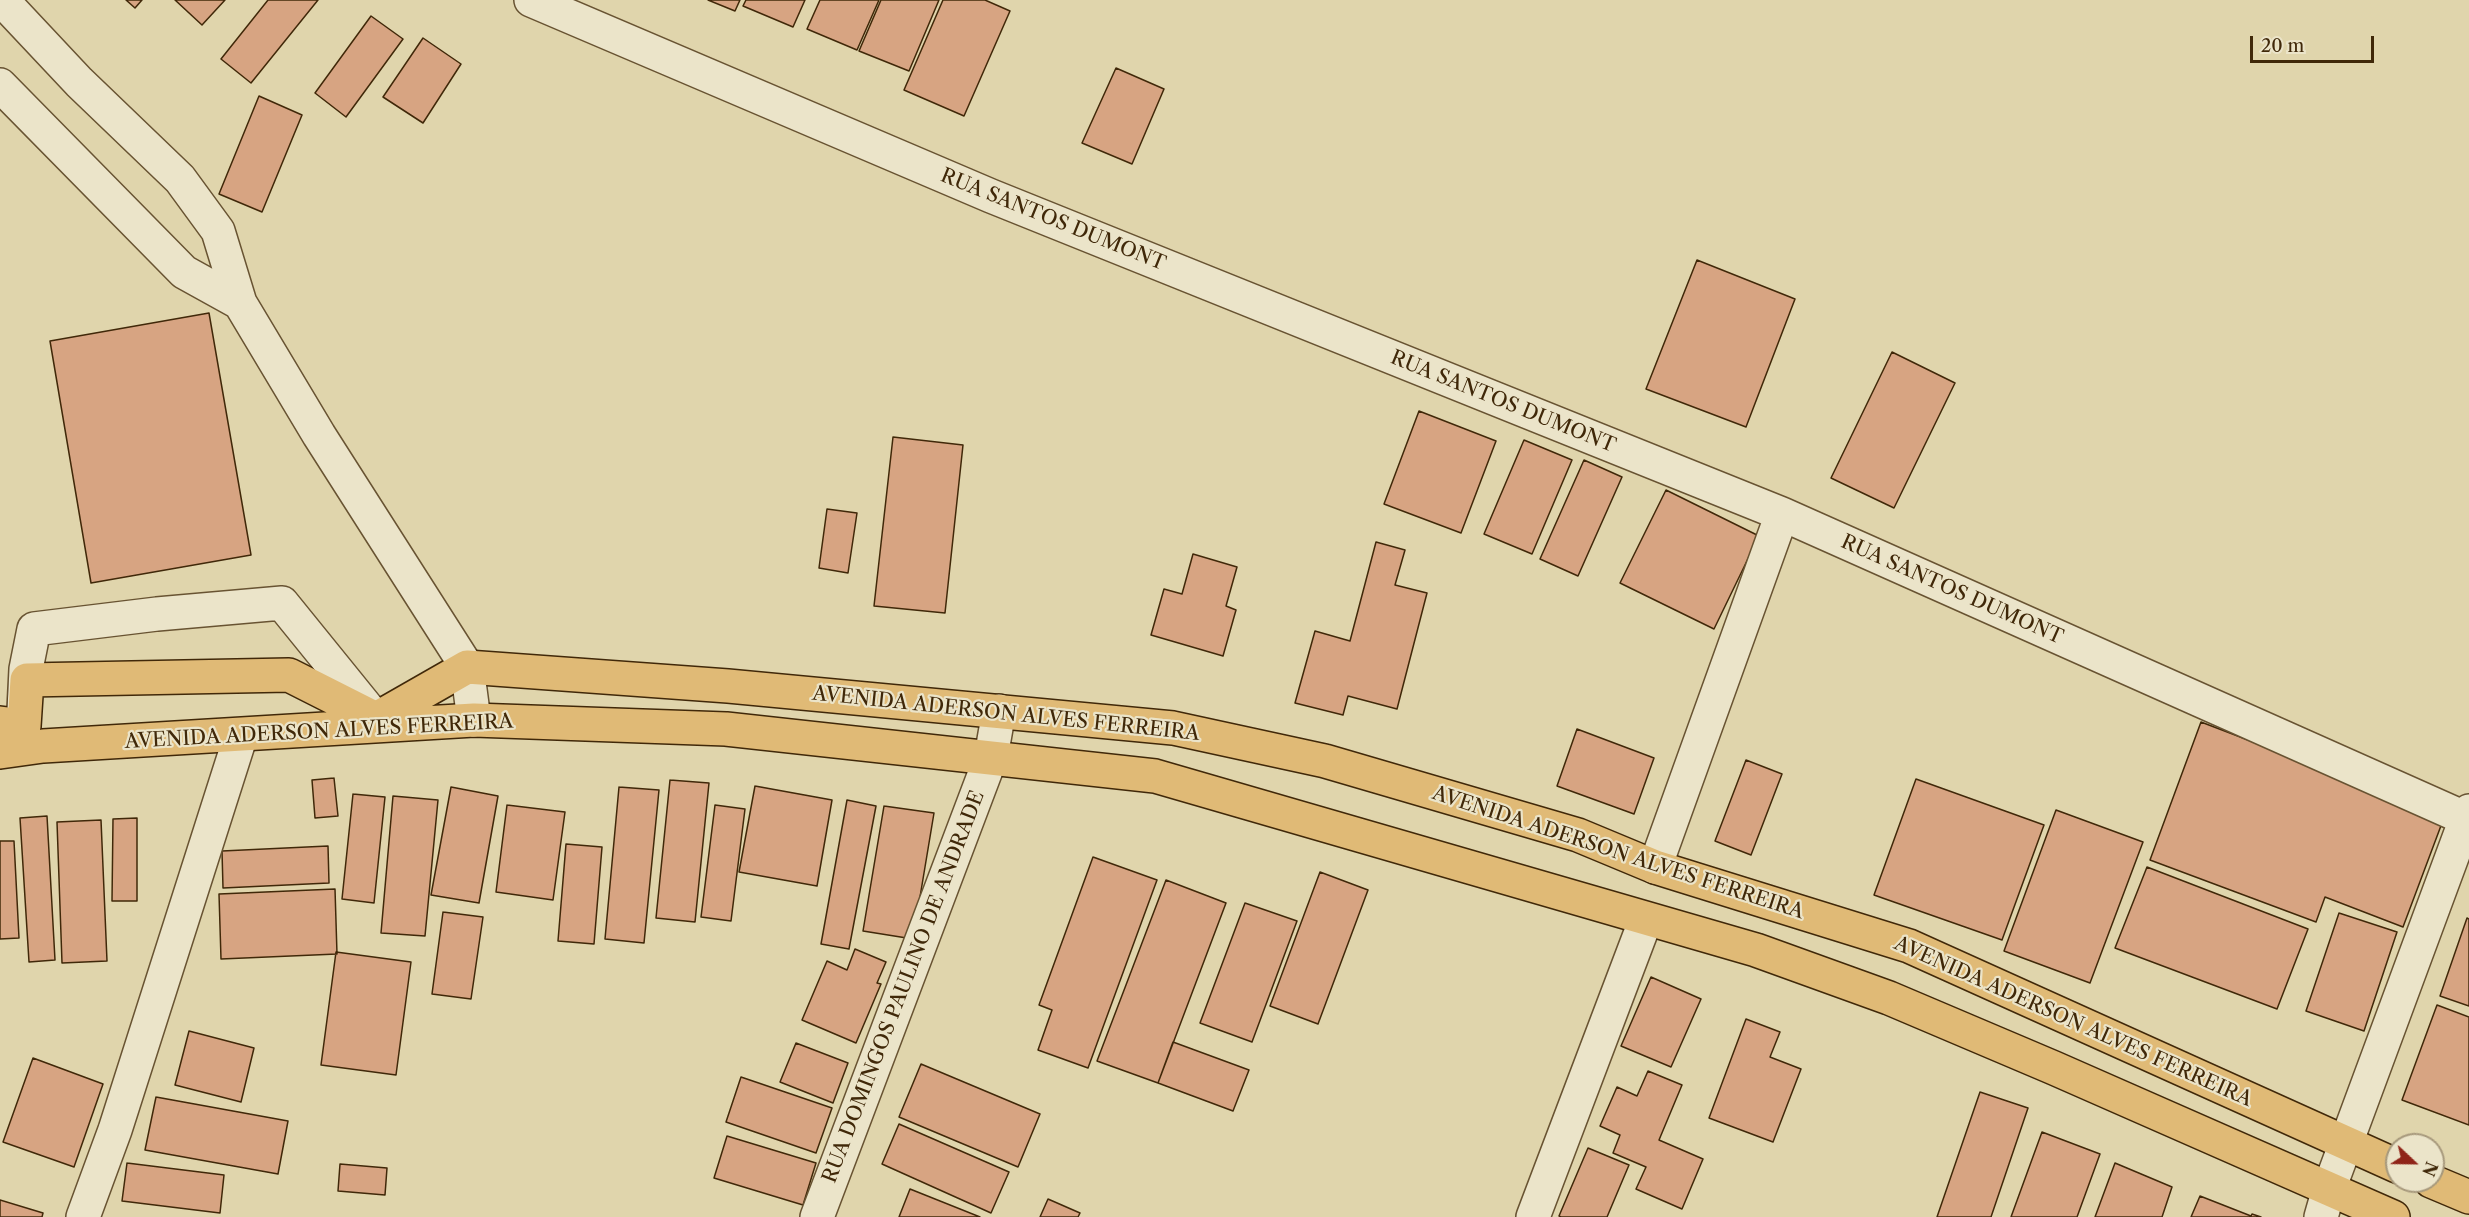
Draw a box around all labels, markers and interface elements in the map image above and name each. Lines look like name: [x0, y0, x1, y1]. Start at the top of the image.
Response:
scale bar: [2253, 24, 2378, 62]
text: 20 m: [2261, 35, 2304, 57]
street label: RUA SANTOS DUMONT: [937, 164, 1169, 276]
street label: RUA SANTOS DUMONT: [1387, 346, 1619, 458]
street label: RUA SANTOS DUMONT: [1837, 530, 2067, 650]
street label: AVENIDA ADERSON ALVES FERREIRA: [811, 682, 1201, 746]
street label: AVENIDA ADERSON ALVES FERREIRA: [124, 710, 514, 754]
street label: AVENIDA ADERSON ALVES FERREIRA: [1429, 781, 1807, 925]
street label: RUA DOMINGOS PAULINO DE ANDRADE: [818, 787, 990, 1187]
street label: AVENIDA ADERSON ALVES FERREIRA: [1890, 932, 2256, 1112]
north arrow: [2385, 1133, 2445, 1193]
text: N: [2418, 1159, 2442, 1179]

